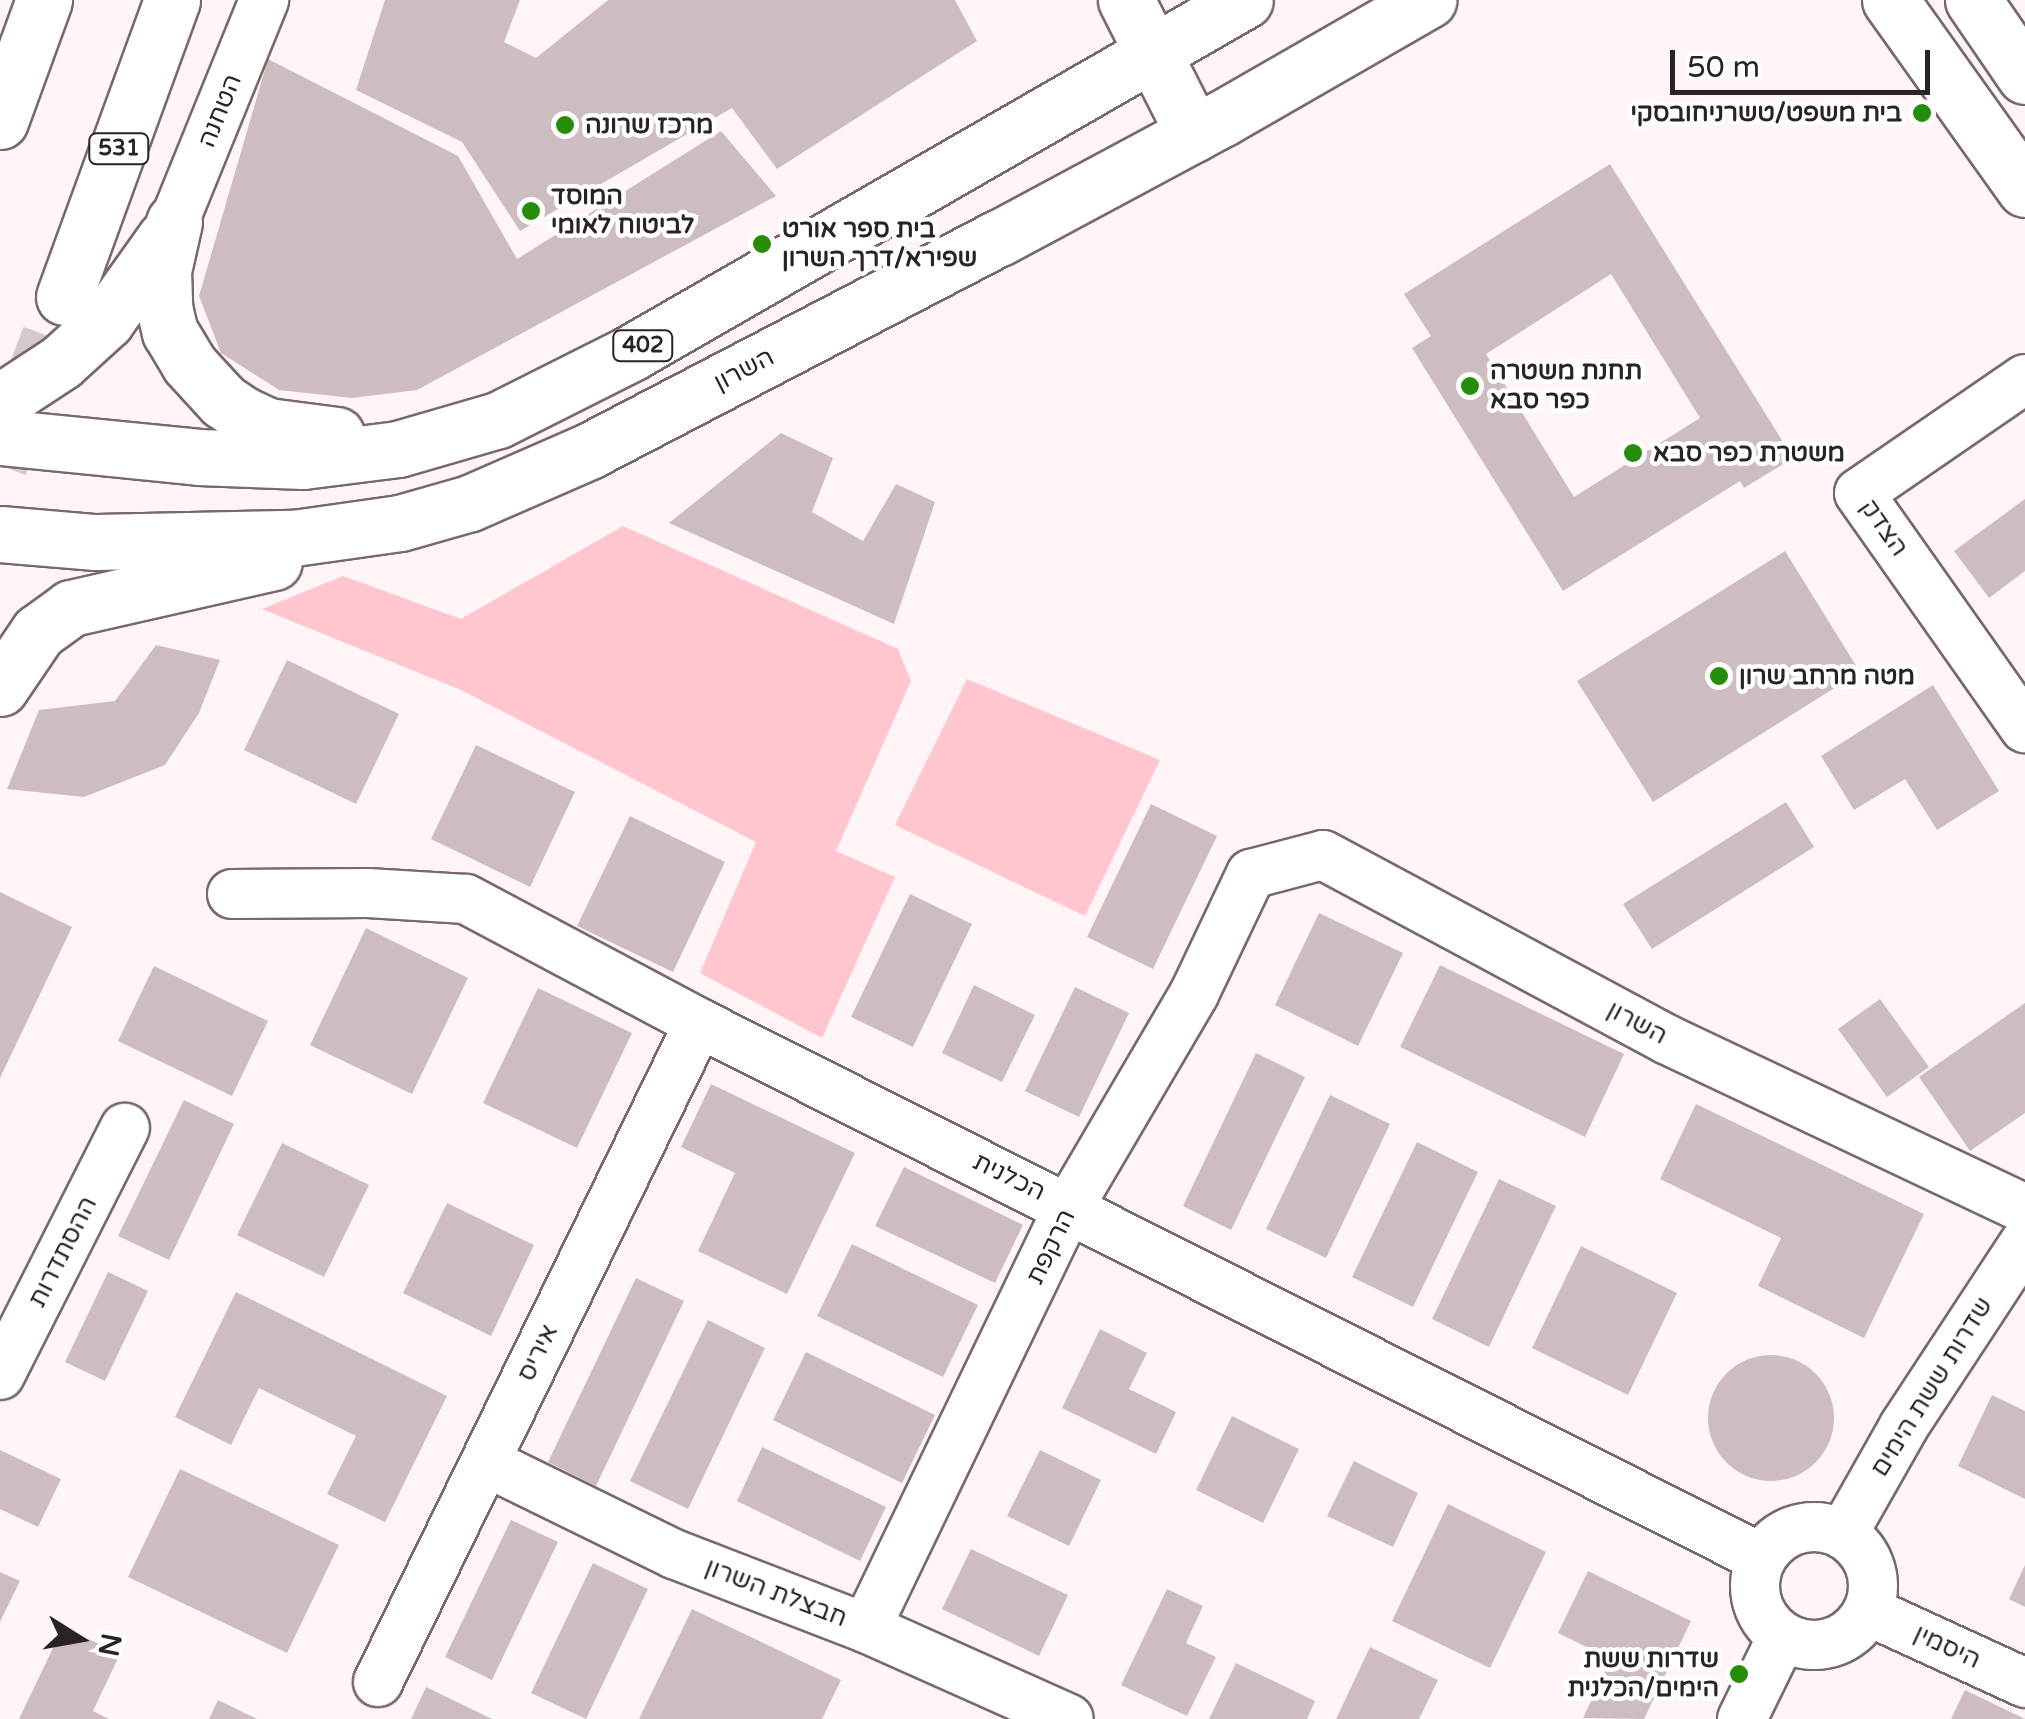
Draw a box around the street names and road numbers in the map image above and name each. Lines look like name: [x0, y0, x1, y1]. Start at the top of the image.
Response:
street label: הטחנה: [192, 70, 248, 152]
road number: 531: [86, 132, 152, 166]
road number: 402: [610, 329, 676, 363]
street label: השרון: [709, 342, 779, 398]
street label: הצדק: [1854, 494, 1914, 562]
street label: השרון: [1602, 995, 1672, 1051]
street label: הכלנית: [968, 1147, 1050, 1207]
street label: ההסתדרות: [22, 1192, 104, 1312]
street label: הרקפת: [1020, 1205, 1082, 1289]
street label: שדרות ששת הימים: [1865, 1292, 1999, 1482]
street label: איריס: [511, 1320, 565, 1386]
street label: חבצלת השרון: [701, 1552, 851, 1634]
street label: היסמין: [1909, 1619, 1985, 1675]

